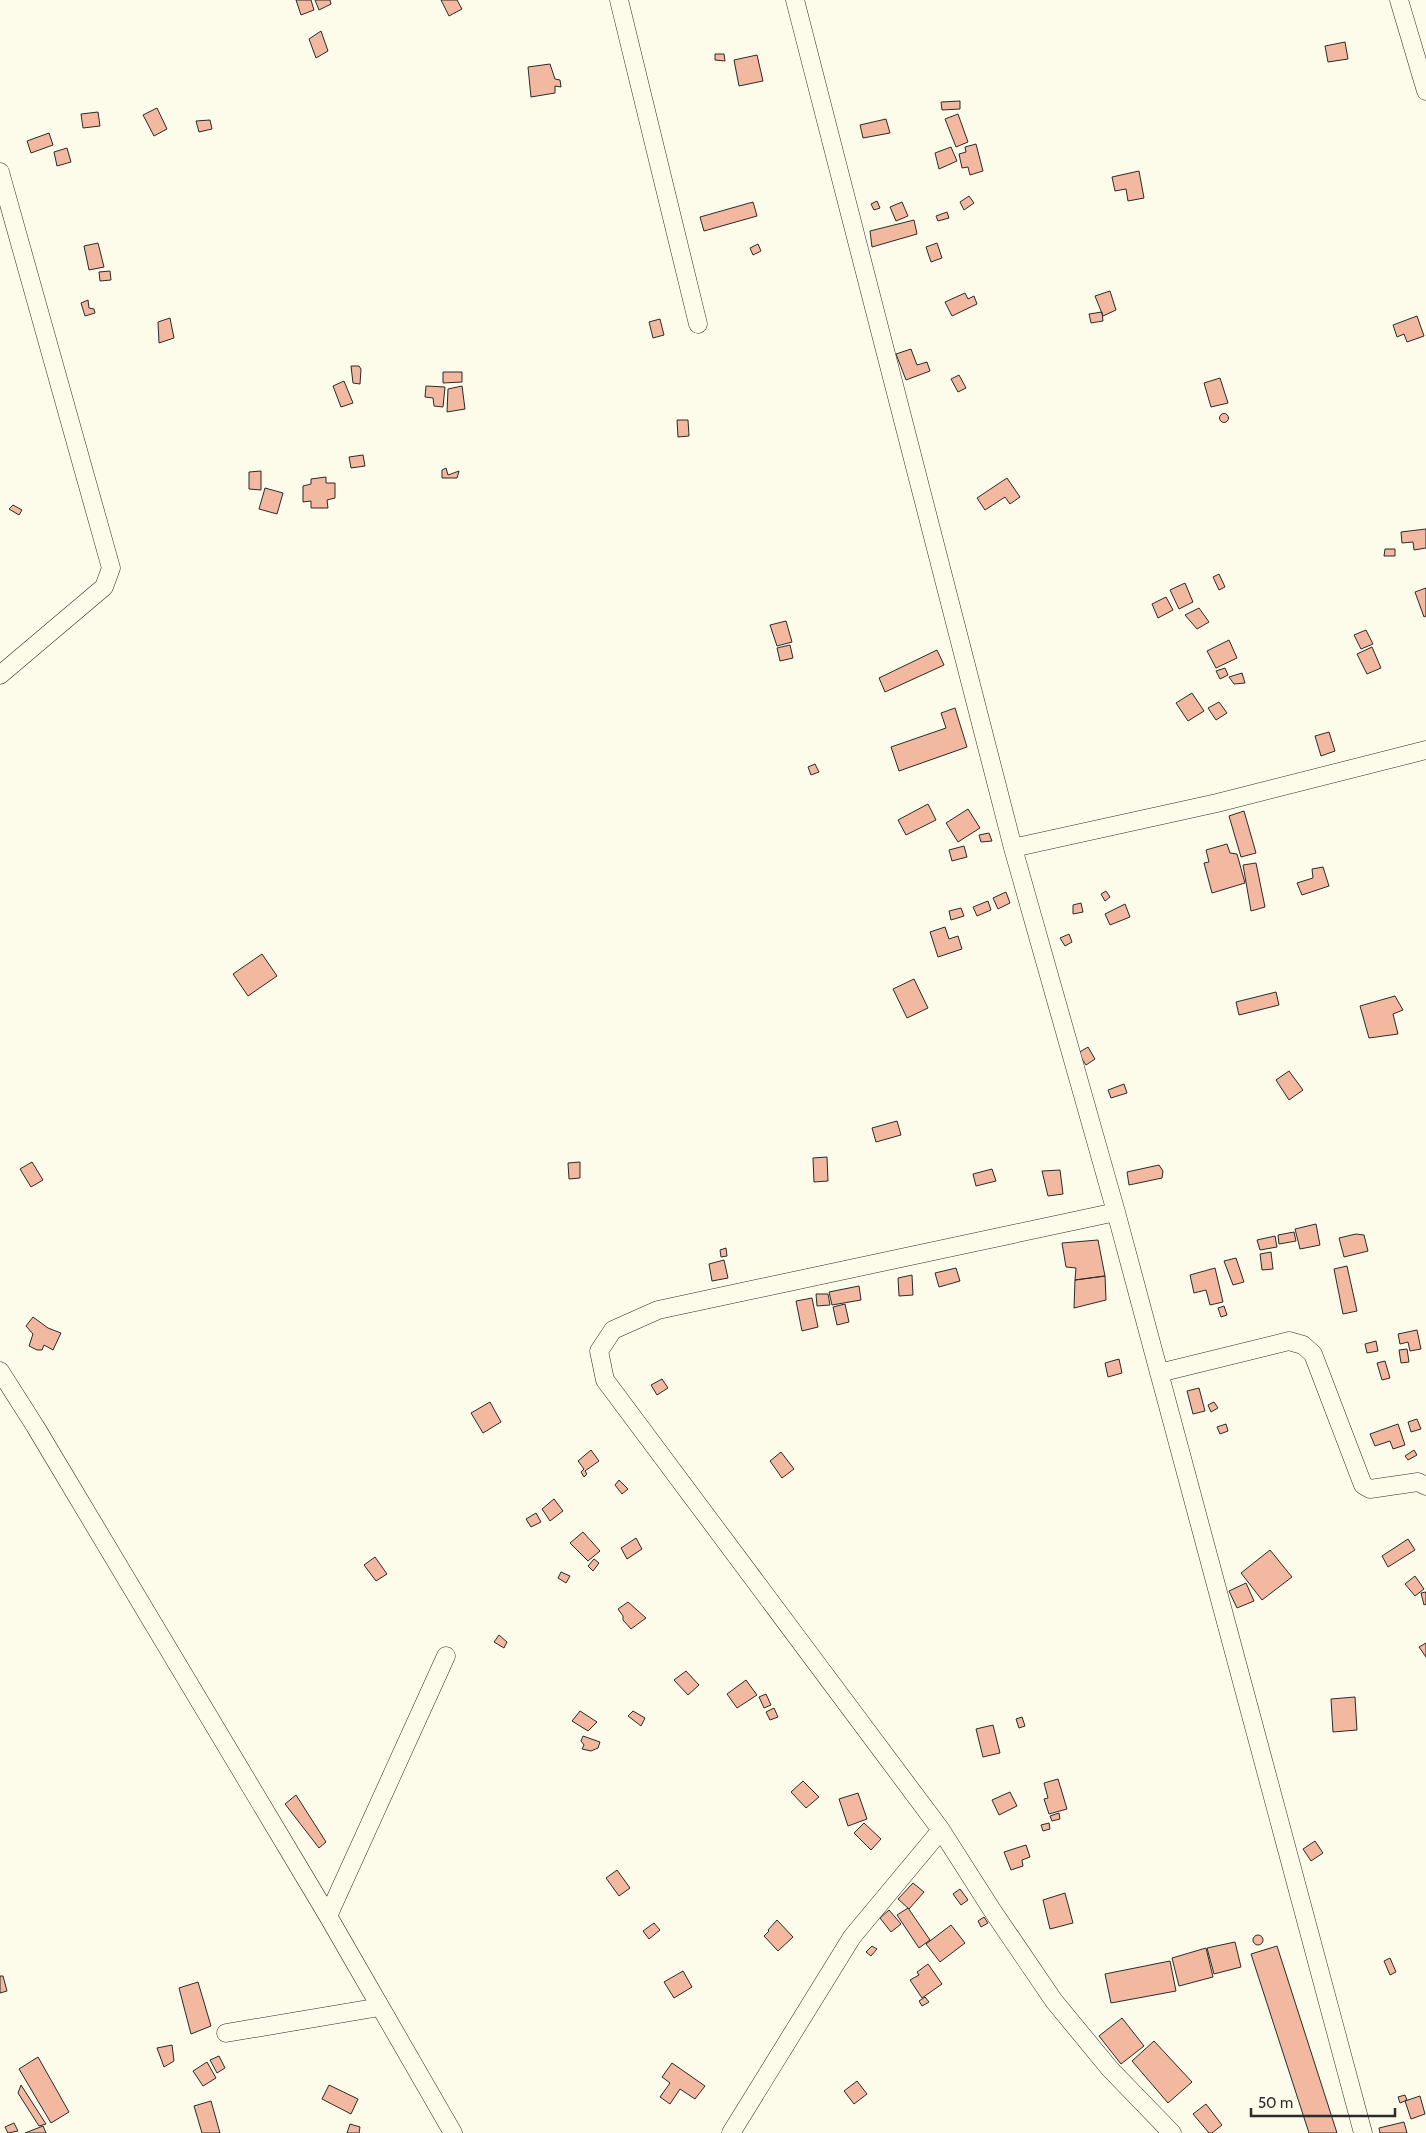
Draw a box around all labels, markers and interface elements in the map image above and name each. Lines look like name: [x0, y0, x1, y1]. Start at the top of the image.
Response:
scale bar: [1251, 2086, 1395, 2118]
text: 50 m: [1258, 2094, 1293, 2112]

